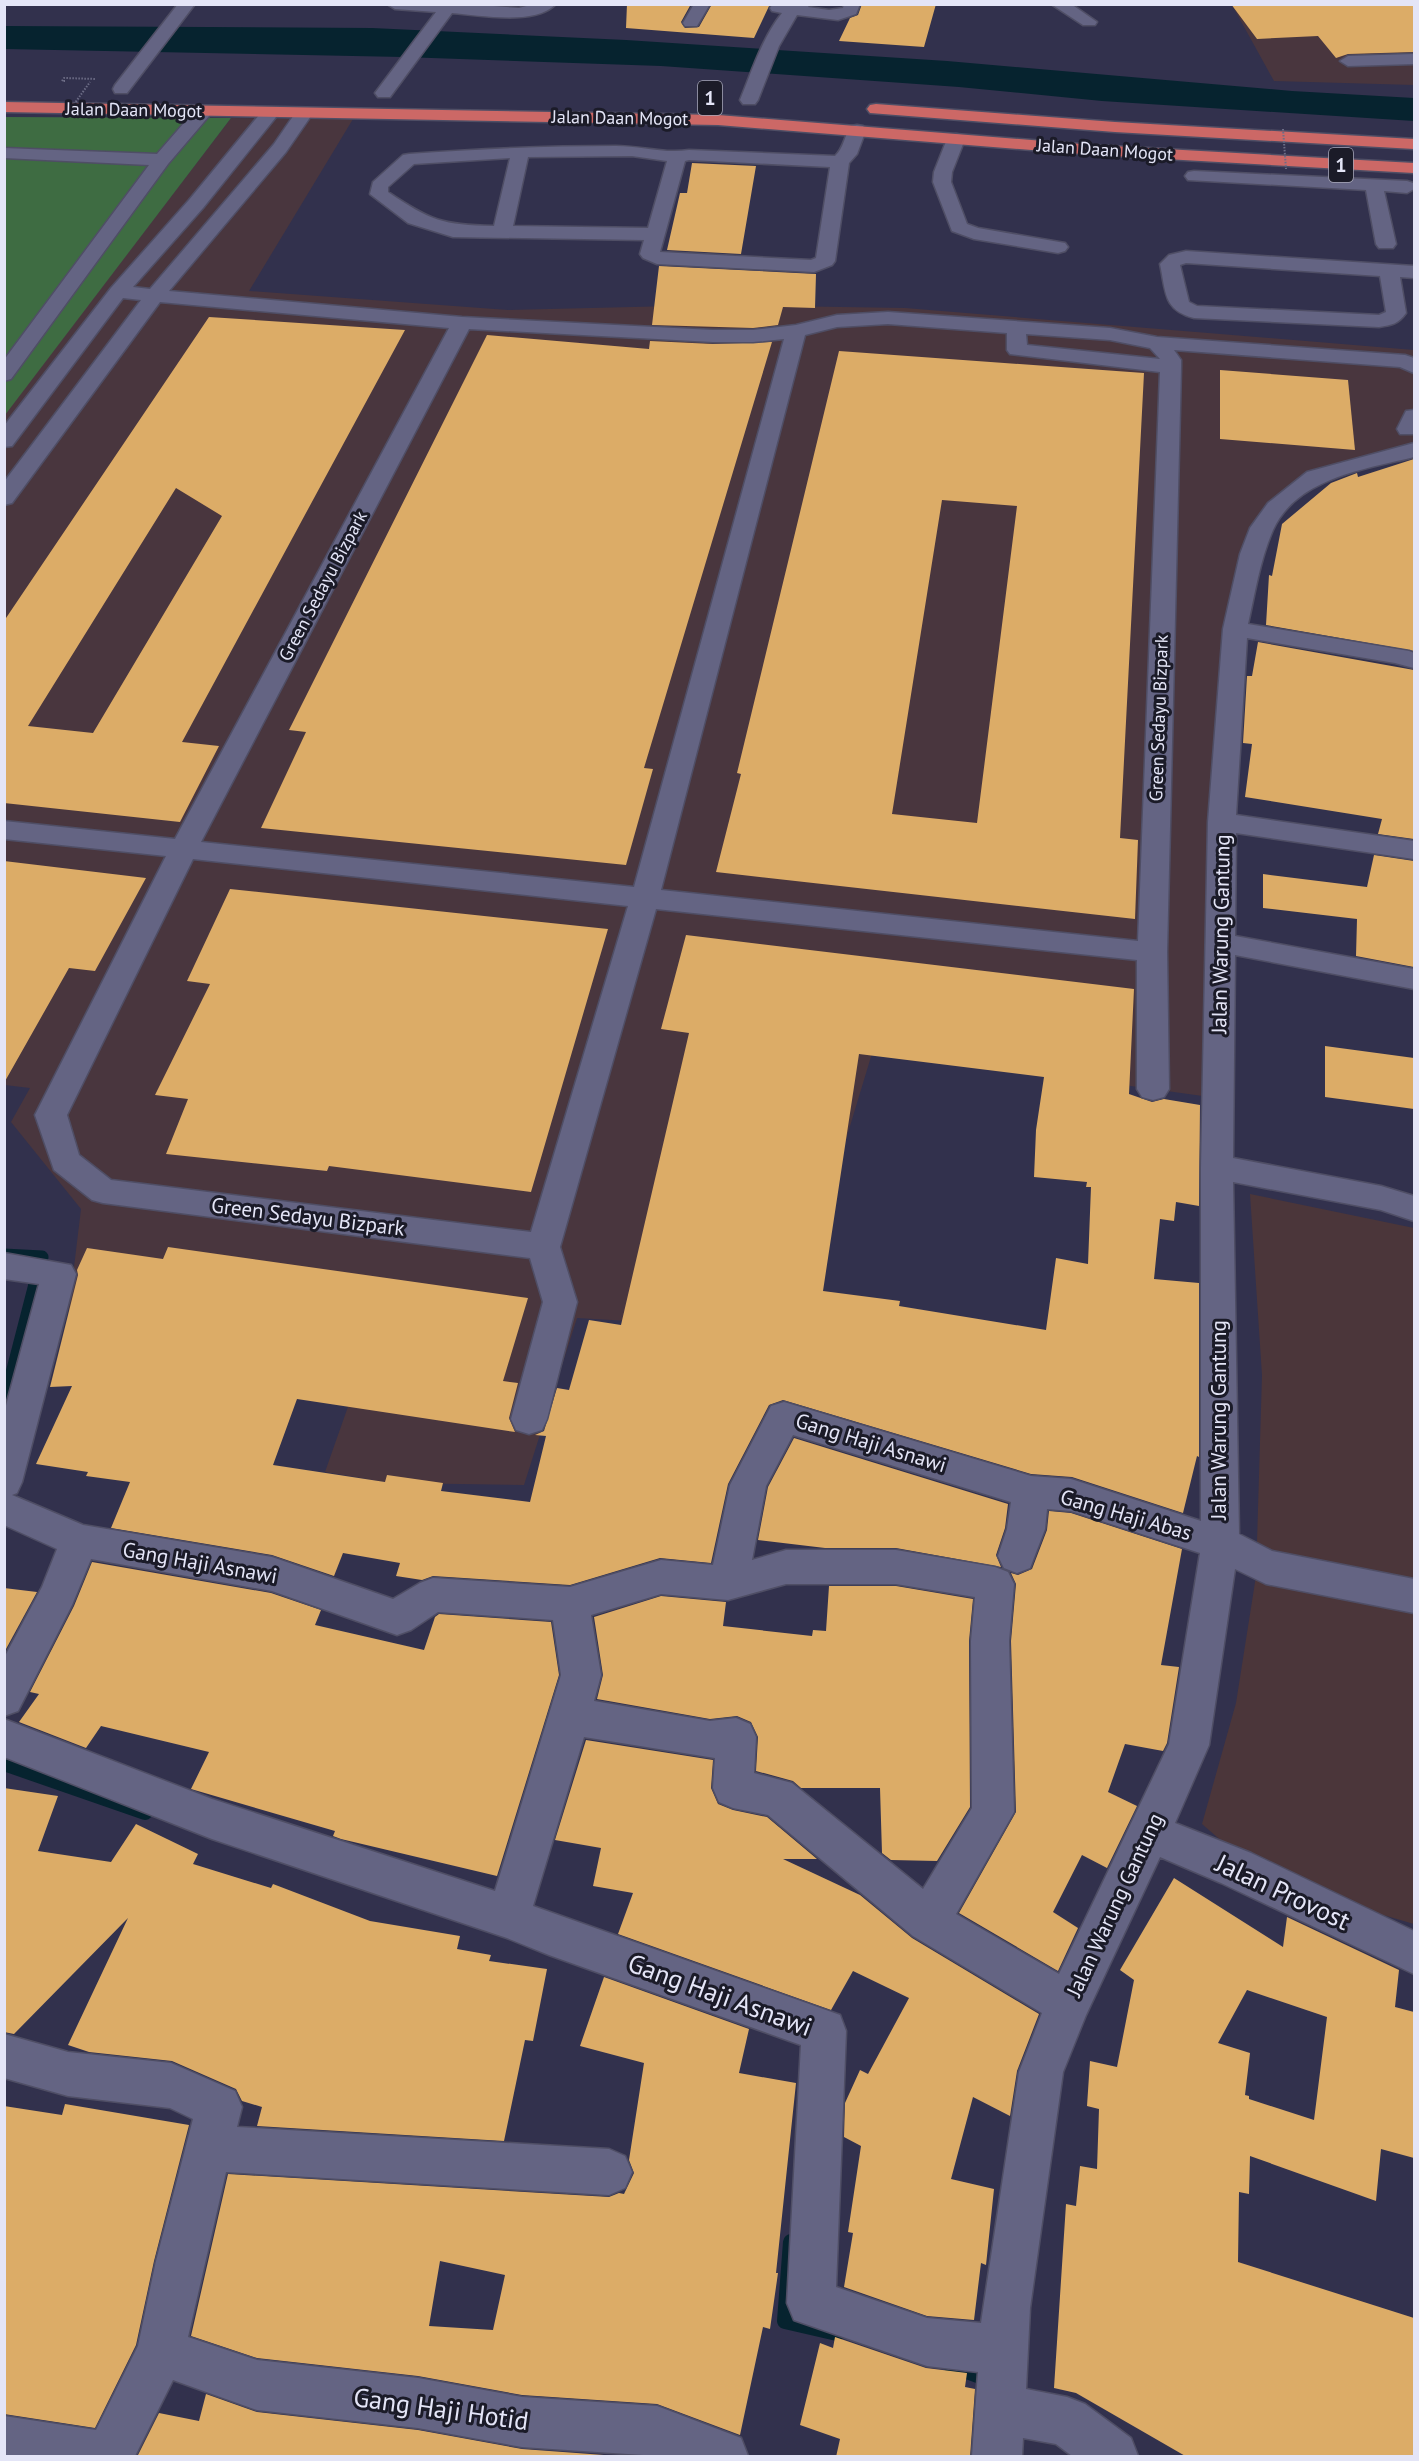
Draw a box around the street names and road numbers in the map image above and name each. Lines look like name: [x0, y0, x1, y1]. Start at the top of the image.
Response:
road number: 1: [698, 81, 722, 115]
street label: Jalan Daan Mogot: [65, 97, 202, 122]
street label: Jalan Daan Mogot: [551, 105, 688, 130]
street label: Jalan Daan Mogot: [1035, 133, 1174, 166]
road number: 1: [1329, 148, 1353, 182]
street label: Green Sedayu Bizpark: [273, 506, 372, 665]
street label: Green Sedayu Bizpark: [1144, 634, 1173, 802]
street label: Jalan Warung Gantung: [1205, 834, 1236, 1035]
street label: Green Sedayu Bizpark: [210, 1191, 406, 1242]
street label: Jalan Warung Gantung: [1205, 1320, 1232, 1521]
street label: Gang Haji Asnawi: [792, 1407, 950, 1478]
street label: Gang Haji Abas: [1057, 1483, 1195, 1546]
street label: Gang Haji Asnawi: [121, 1536, 279, 1589]
street label: Jalan Warung Gantung: [1060, 1809, 1169, 2002]
street label: Jalan Provost: [1210, 1846, 1356, 1937]
street label: Gang Haji Asnawi: [624, 1946, 817, 2043]
street label: Gang Haji Hotid: [351, 2380, 531, 2437]

